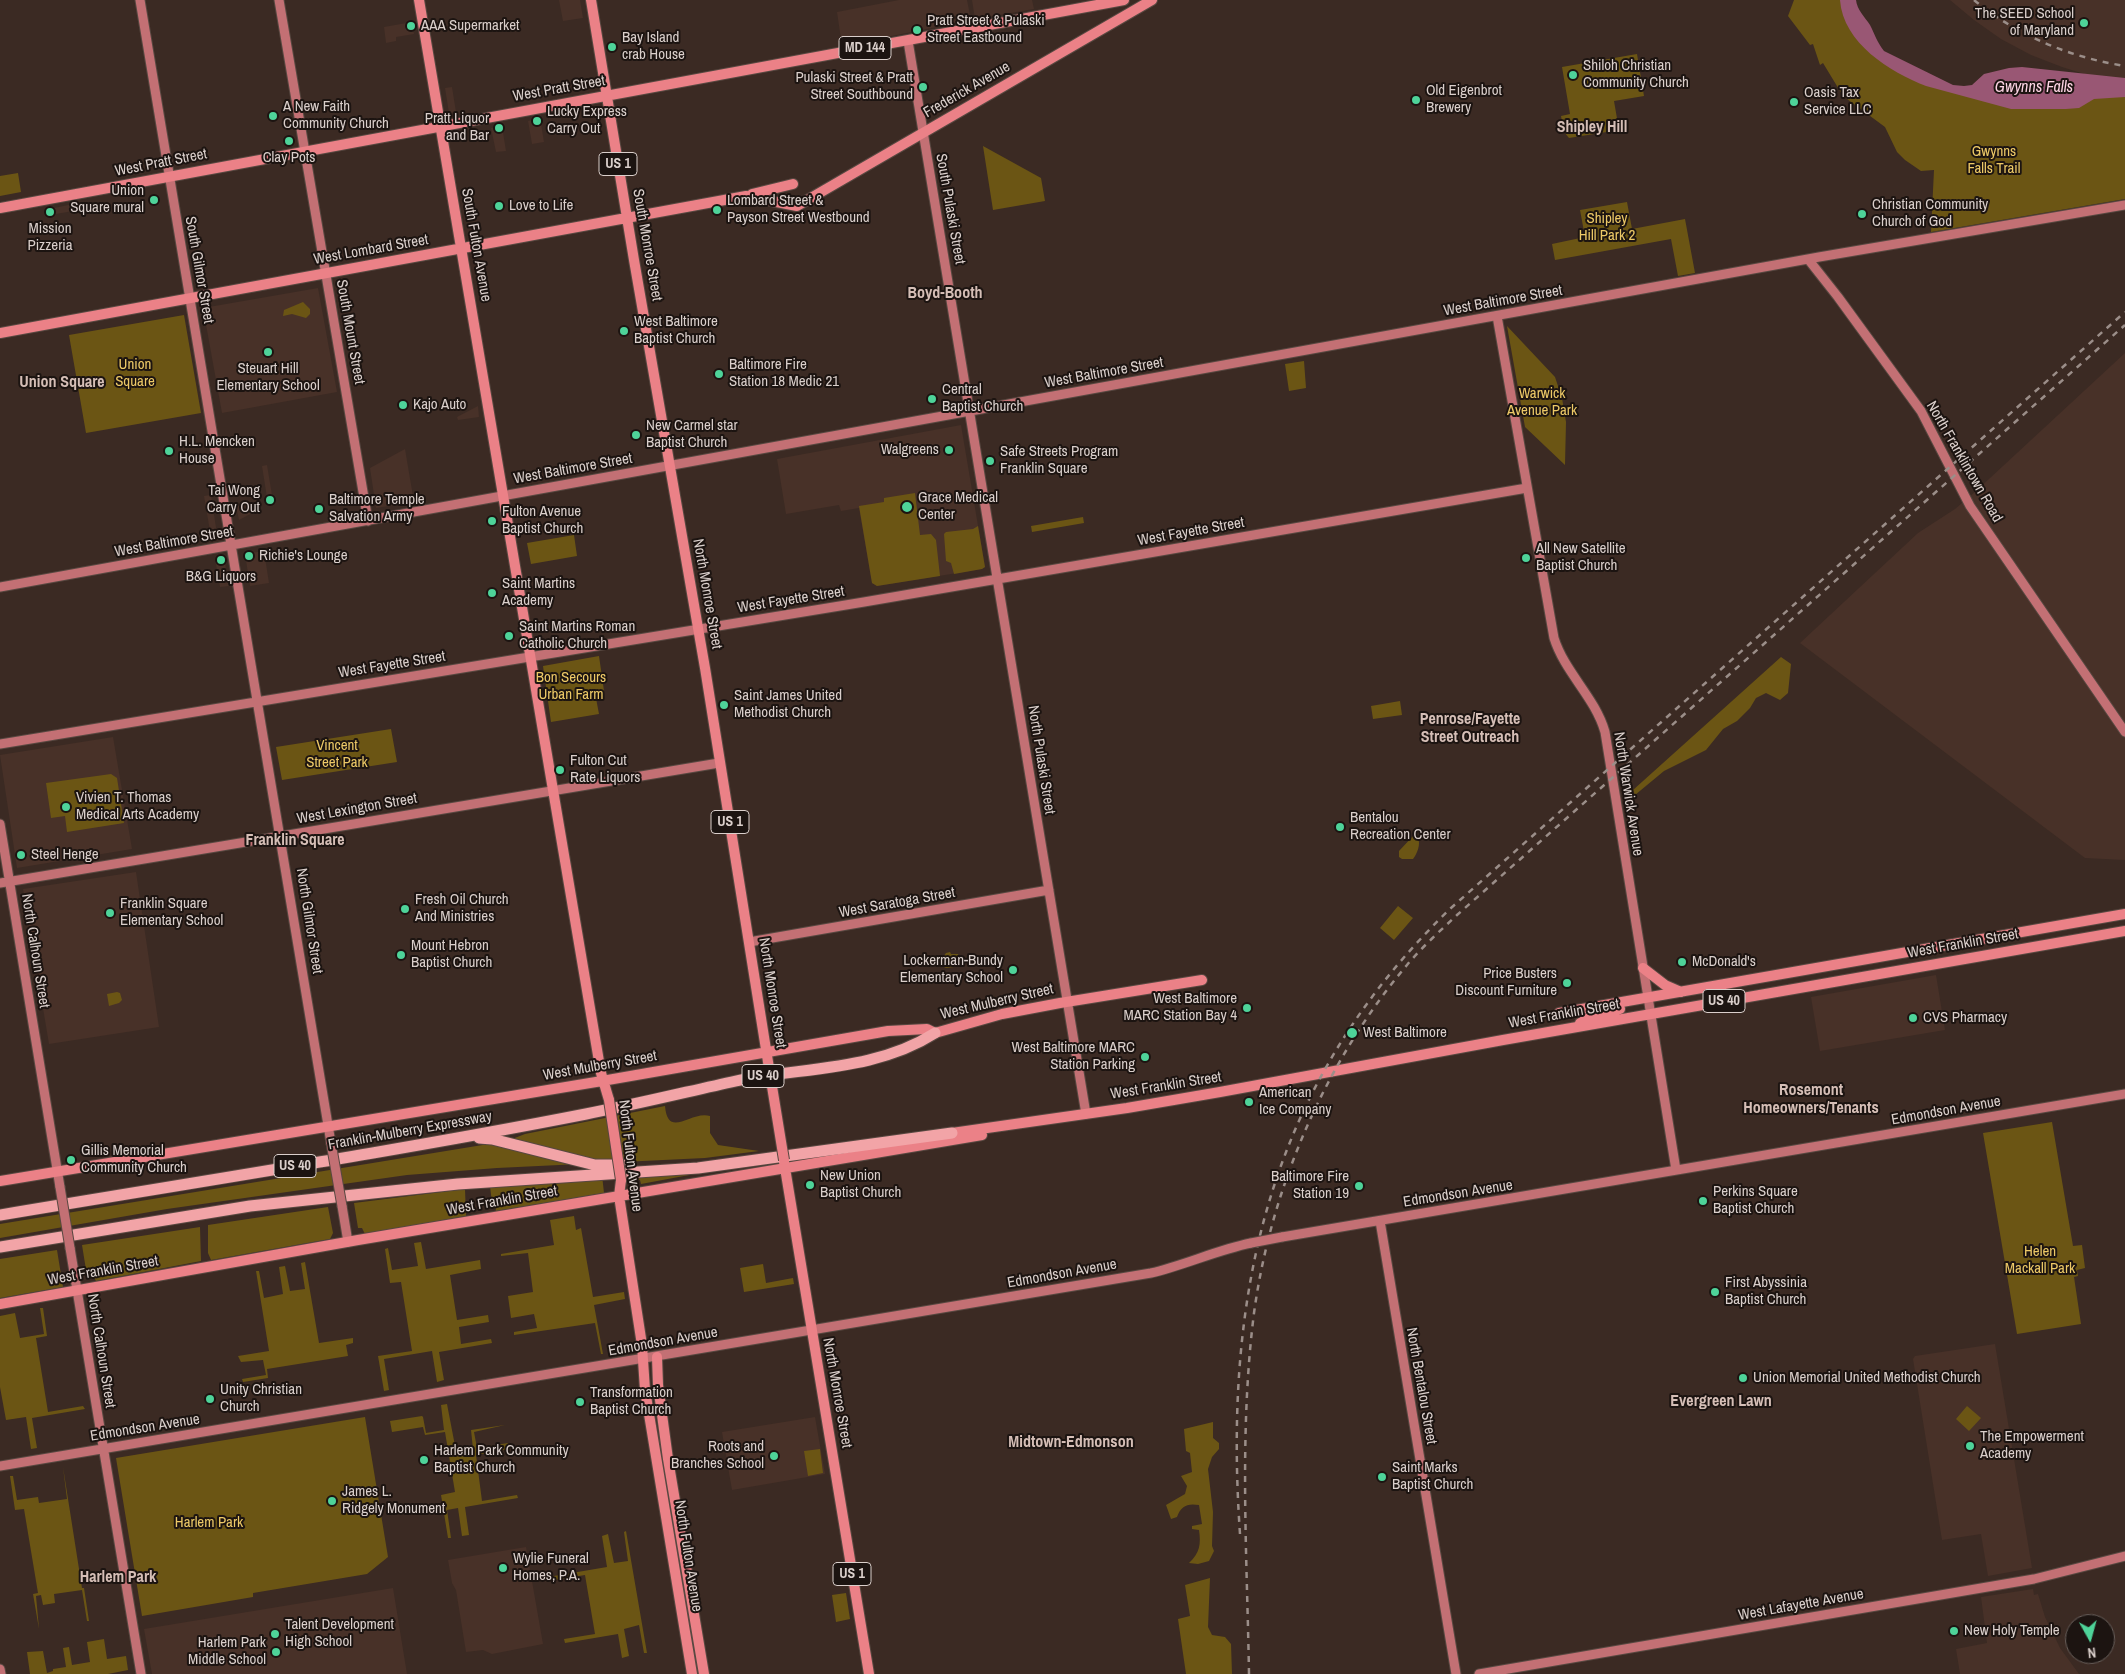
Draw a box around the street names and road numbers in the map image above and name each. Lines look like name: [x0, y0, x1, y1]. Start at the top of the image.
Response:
road number: MD 144: [839, 36, 891, 59]
street label: Frederick Avenue: [921, 58, 1013, 122]
street label: West Pratt Street: [511, 72, 607, 106]
street label: West Pratt Street: [113, 145, 209, 181]
road number: US 1: [599, 152, 637, 175]
street label: South Pulaski Street: [931, 152, 969, 266]
street label: South Fulton Avenue: [457, 187, 495, 303]
street label: South Monroe Street: [628, 188, 666, 302]
street label: South Gilmor Street: [181, 215, 217, 325]
street label: West Lombard Street: [312, 231, 430, 269]
street label: South Mount Street: [332, 278, 368, 386]
street label: West Baltimore Street: [1442, 282, 1564, 320]
street label: West Baltimore Street: [1043, 354, 1165, 392]
street label: North Franklintown Road: [1922, 398, 2006, 526]
street label: West Baltimore Street: [512, 450, 634, 488]
street label: West Fayette Street: [1136, 514, 1246, 550]
street label: West Baltimore Street: [113, 523, 235, 561]
street label: North Monroe Street: [688, 538, 726, 650]
street label: West Fayette Street: [736, 583, 846, 617]
street label: West Fayette Street: [337, 648, 447, 682]
street label: North Pulaski Street: [1024, 704, 1058, 816]
street label: North Warwick Avenue: [1609, 731, 1647, 857]
street label: West Lexington Street: [296, 790, 418, 828]
road number: US 1: [711, 810, 749, 834]
street label: North Gilmor Street: [292, 867, 326, 975]
street label: West Saratoga Street: [838, 884, 956, 922]
street label: North Calhoun Street: [17, 893, 53, 1009]
street label: West Franklin Street: [1906, 925, 2020, 963]
street label: North Monroe Street: [754, 937, 790, 1049]
street label: West Mulberry Street: [939, 980, 1055, 1024]
road number: US 40: [1703, 989, 1745, 1012]
street label: West Franklin Street: [1507, 995, 1621, 1033]
street label: West Mulberry Street: [542, 1047, 658, 1085]
road number: US 40: [742, 1064, 784, 1088]
street label: West Franklin Street: [1109, 1068, 1223, 1104]
street label: Edmondson Avenue: [1890, 1093, 2002, 1129]
street label: North Fulton Avenue: [614, 1099, 646, 1213]
street label: Franklin-Mulberry Expressway: [327, 1108, 493, 1154]
road number: US 40: [274, 1154, 316, 1178]
street label: Edmondson Avenue: [1402, 1176, 1514, 1212]
street label: West Franklin Street: [445, 1182, 559, 1220]
street label: West Franklin Street: [46, 1252, 160, 1290]
street label: Edmondson Avenue: [1006, 1256, 1118, 1292]
street label: North Calhoun Street: [83, 1293, 119, 1409]
street label: Edmondson Avenue: [607, 1324, 719, 1360]
street label: North Bentalou Street: [1402, 1326, 1440, 1446]
street label: North Monroe Street: [818, 1337, 856, 1449]
street label: Edmondson Avenue: [89, 1410, 201, 1446]
street label: North Fulton Avenue: [670, 1499, 706, 1613]
road number: US 1: [833, 1562, 871, 1586]
street label: West Lafayette Avenue: [1737, 1585, 1865, 1625]

